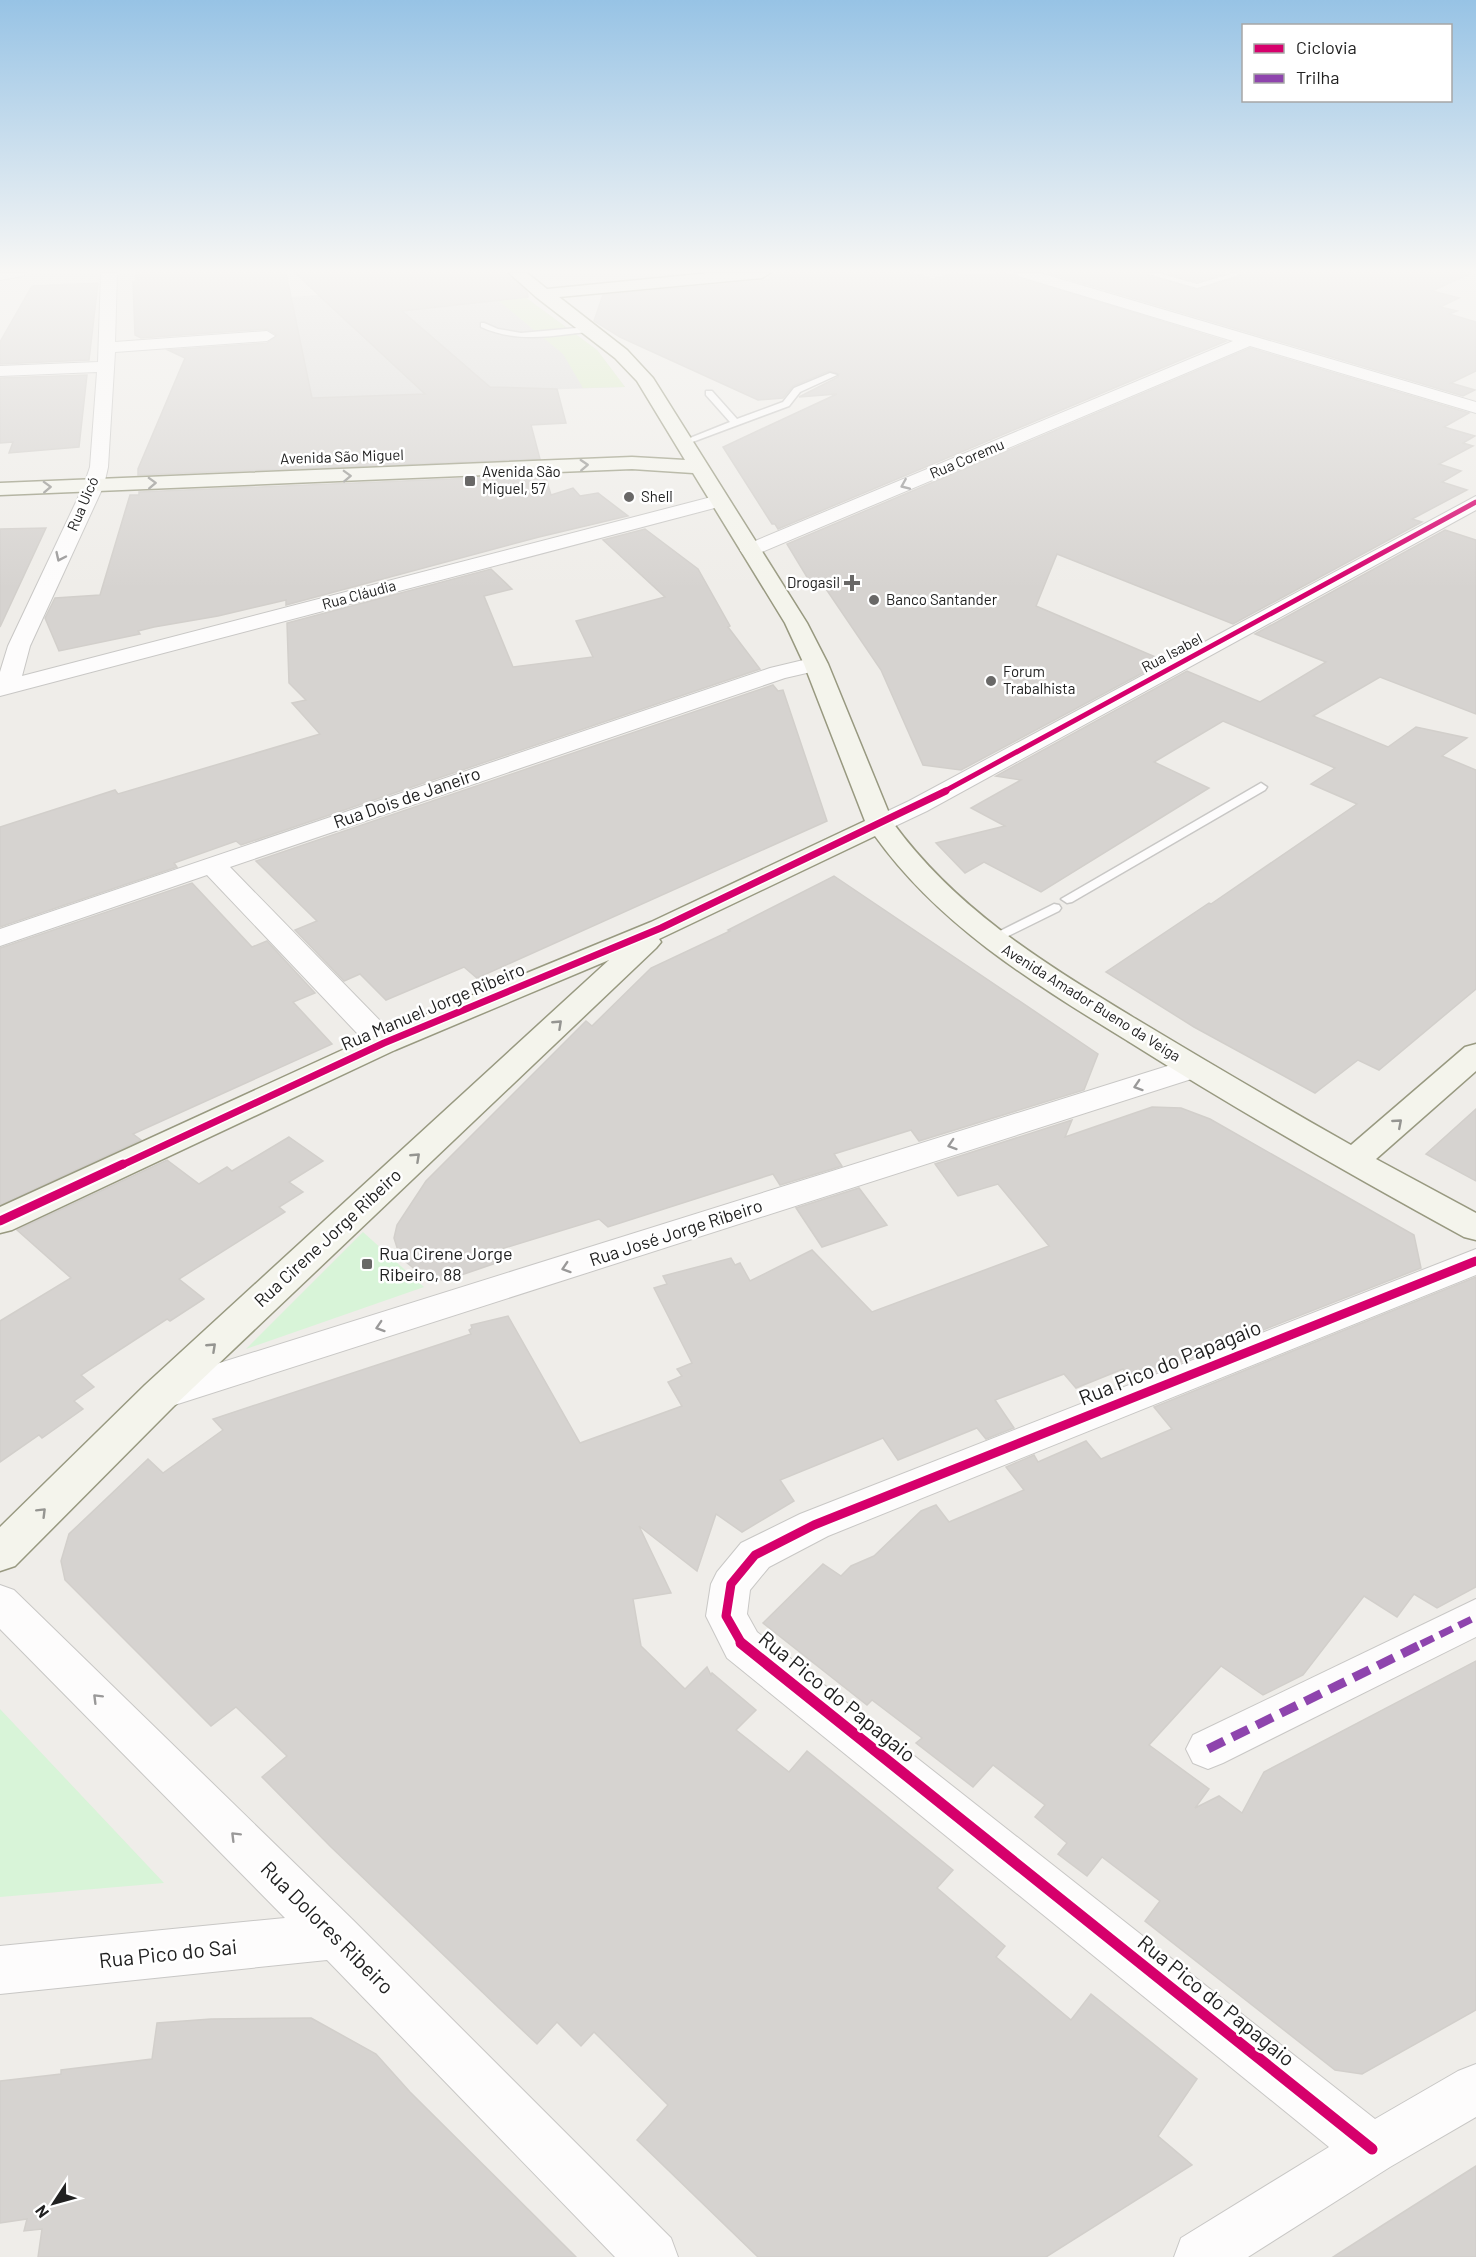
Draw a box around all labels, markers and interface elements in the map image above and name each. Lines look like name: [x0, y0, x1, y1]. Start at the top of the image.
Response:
legend: [1242, 24, 1452, 102]
text: Ciclovia: [1296, 36, 1357, 58]
text: Trilha: [1296, 66, 1340, 88]
street label: Rua Coremu: [927, 434, 1006, 482]
street label: Avenida São Miguel: [280, 445, 404, 467]
one-way arrow: [579, 459, 588, 472]
place label: Avenida São Miguel, 57: [482, 462, 561, 497]
one-way arrow: [342, 469, 351, 482]
street label: Rua Uicó: [63, 474, 102, 533]
marker: Avenida São Miguel, 57: [463, 474, 477, 488]
one-way arrow: [148, 477, 157, 490]
one-way arrow: [900, 478, 911, 490]
one-way arrow: [42, 481, 51, 493]
place label: Shell: [641, 487, 673, 505]
marker: Shell: [622, 490, 636, 504]
one-way arrow: [55, 551, 67, 562]
place label: Drogasil: [787, 573, 840, 591]
street label: Rua Cláudia: [320, 576, 398, 613]
marker: Drogasil: [845, 576, 859, 590]
place label: Banco Santander: [886, 590, 998, 608]
marker: Banco Santander: [867, 593, 881, 607]
street label: Rua Isabel: [1138, 629, 1205, 676]
place label: Forum Trabalhista: [1003, 662, 1075, 697]
marker: Forum Trabalhista: [984, 674, 998, 688]
street label: Rua Dois de Janeiro: [330, 762, 483, 833]
street label: Avenida Amador Bueno da Veiga: [999, 940, 1184, 1065]
street label: Rua Manuel Jorge Ribeiro: [337, 957, 528, 1055]
one-way arrow: [551, 1020, 562, 1031]
one-way arrow: [1133, 1079, 1144, 1092]
one-way arrow: [1391, 1119, 1402, 1130]
one-way arrow: [947, 1138, 958, 1150]
one-way arrow: [409, 1153, 419, 1164]
street label: Rua Cirene Jorge Ribeiro: [249, 1163, 405, 1311]
street label: Rua José Jorge Ribeiro: [586, 1194, 765, 1270]
place label: Rua Cirene Jorge Ribeiro, 88: [379, 1242, 513, 1285]
marker: Rua Cirene Jorge Ribeiro, 88: [360, 1257, 374, 1271]
one-way arrow: [561, 1261, 572, 1273]
street label: Rua Pico do Papagaio: [1075, 1314, 1264, 1410]
one-way arrow: [375, 1320, 386, 1332]
one-way arrow: [205, 1343, 215, 1354]
one-way arrow: [34, 1509, 45, 1520]
street label: Rua Pico do Papagaio: [754, 1625, 921, 1767]
one-way arrow: [93, 1695, 104, 1706]
one-way arrow: [232, 1832, 243, 1843]
street label: Rua Dolores Ribeiro: [256, 1855, 400, 1999]
street label: Rua Pico do Papagaio: [1133, 1929, 1300, 2071]
street label: Rua Pico do Sai: [98, 1933, 238, 1972]
north arrow: [24, 2173, 84, 2233]
text: N: [31, 2202, 52, 2222]

